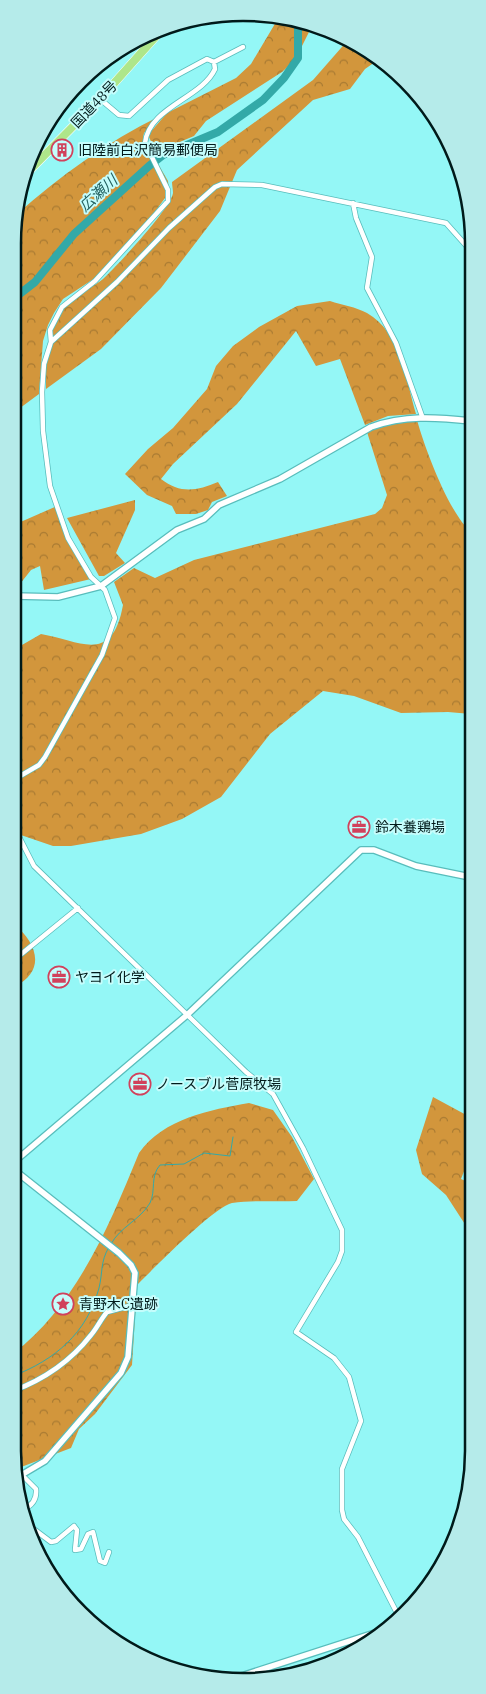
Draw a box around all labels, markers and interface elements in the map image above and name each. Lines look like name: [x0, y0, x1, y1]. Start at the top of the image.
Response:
street label: 国道48号: [67, 77, 121, 131]
building icon: 旧陸前白沢簡易郵便局: [50, 138, 74, 162]
place label: 旧陸前白沢簡易郵便局: [78, 141, 218, 159]
water label: 広瀬川: [75, 170, 123, 215]
office icon: 鈴木養鶏場: [347, 815, 371, 839]
place label: 鈴木養鶏場: [375, 818, 445, 836]
office icon: ヤヨイ化学: [47, 965, 71, 989]
place label: ヤヨイ化学: [75, 968, 145, 986]
office icon: ノースブル菅原牧場: [128, 1072, 152, 1096]
place label: ノースブル菅原牧場: [156, 1075, 281, 1093]
place icon: 青野木C遺跡: [51, 1292, 75, 1316]
place label: 青野木C遺跡: [79, 1295, 158, 1313]

